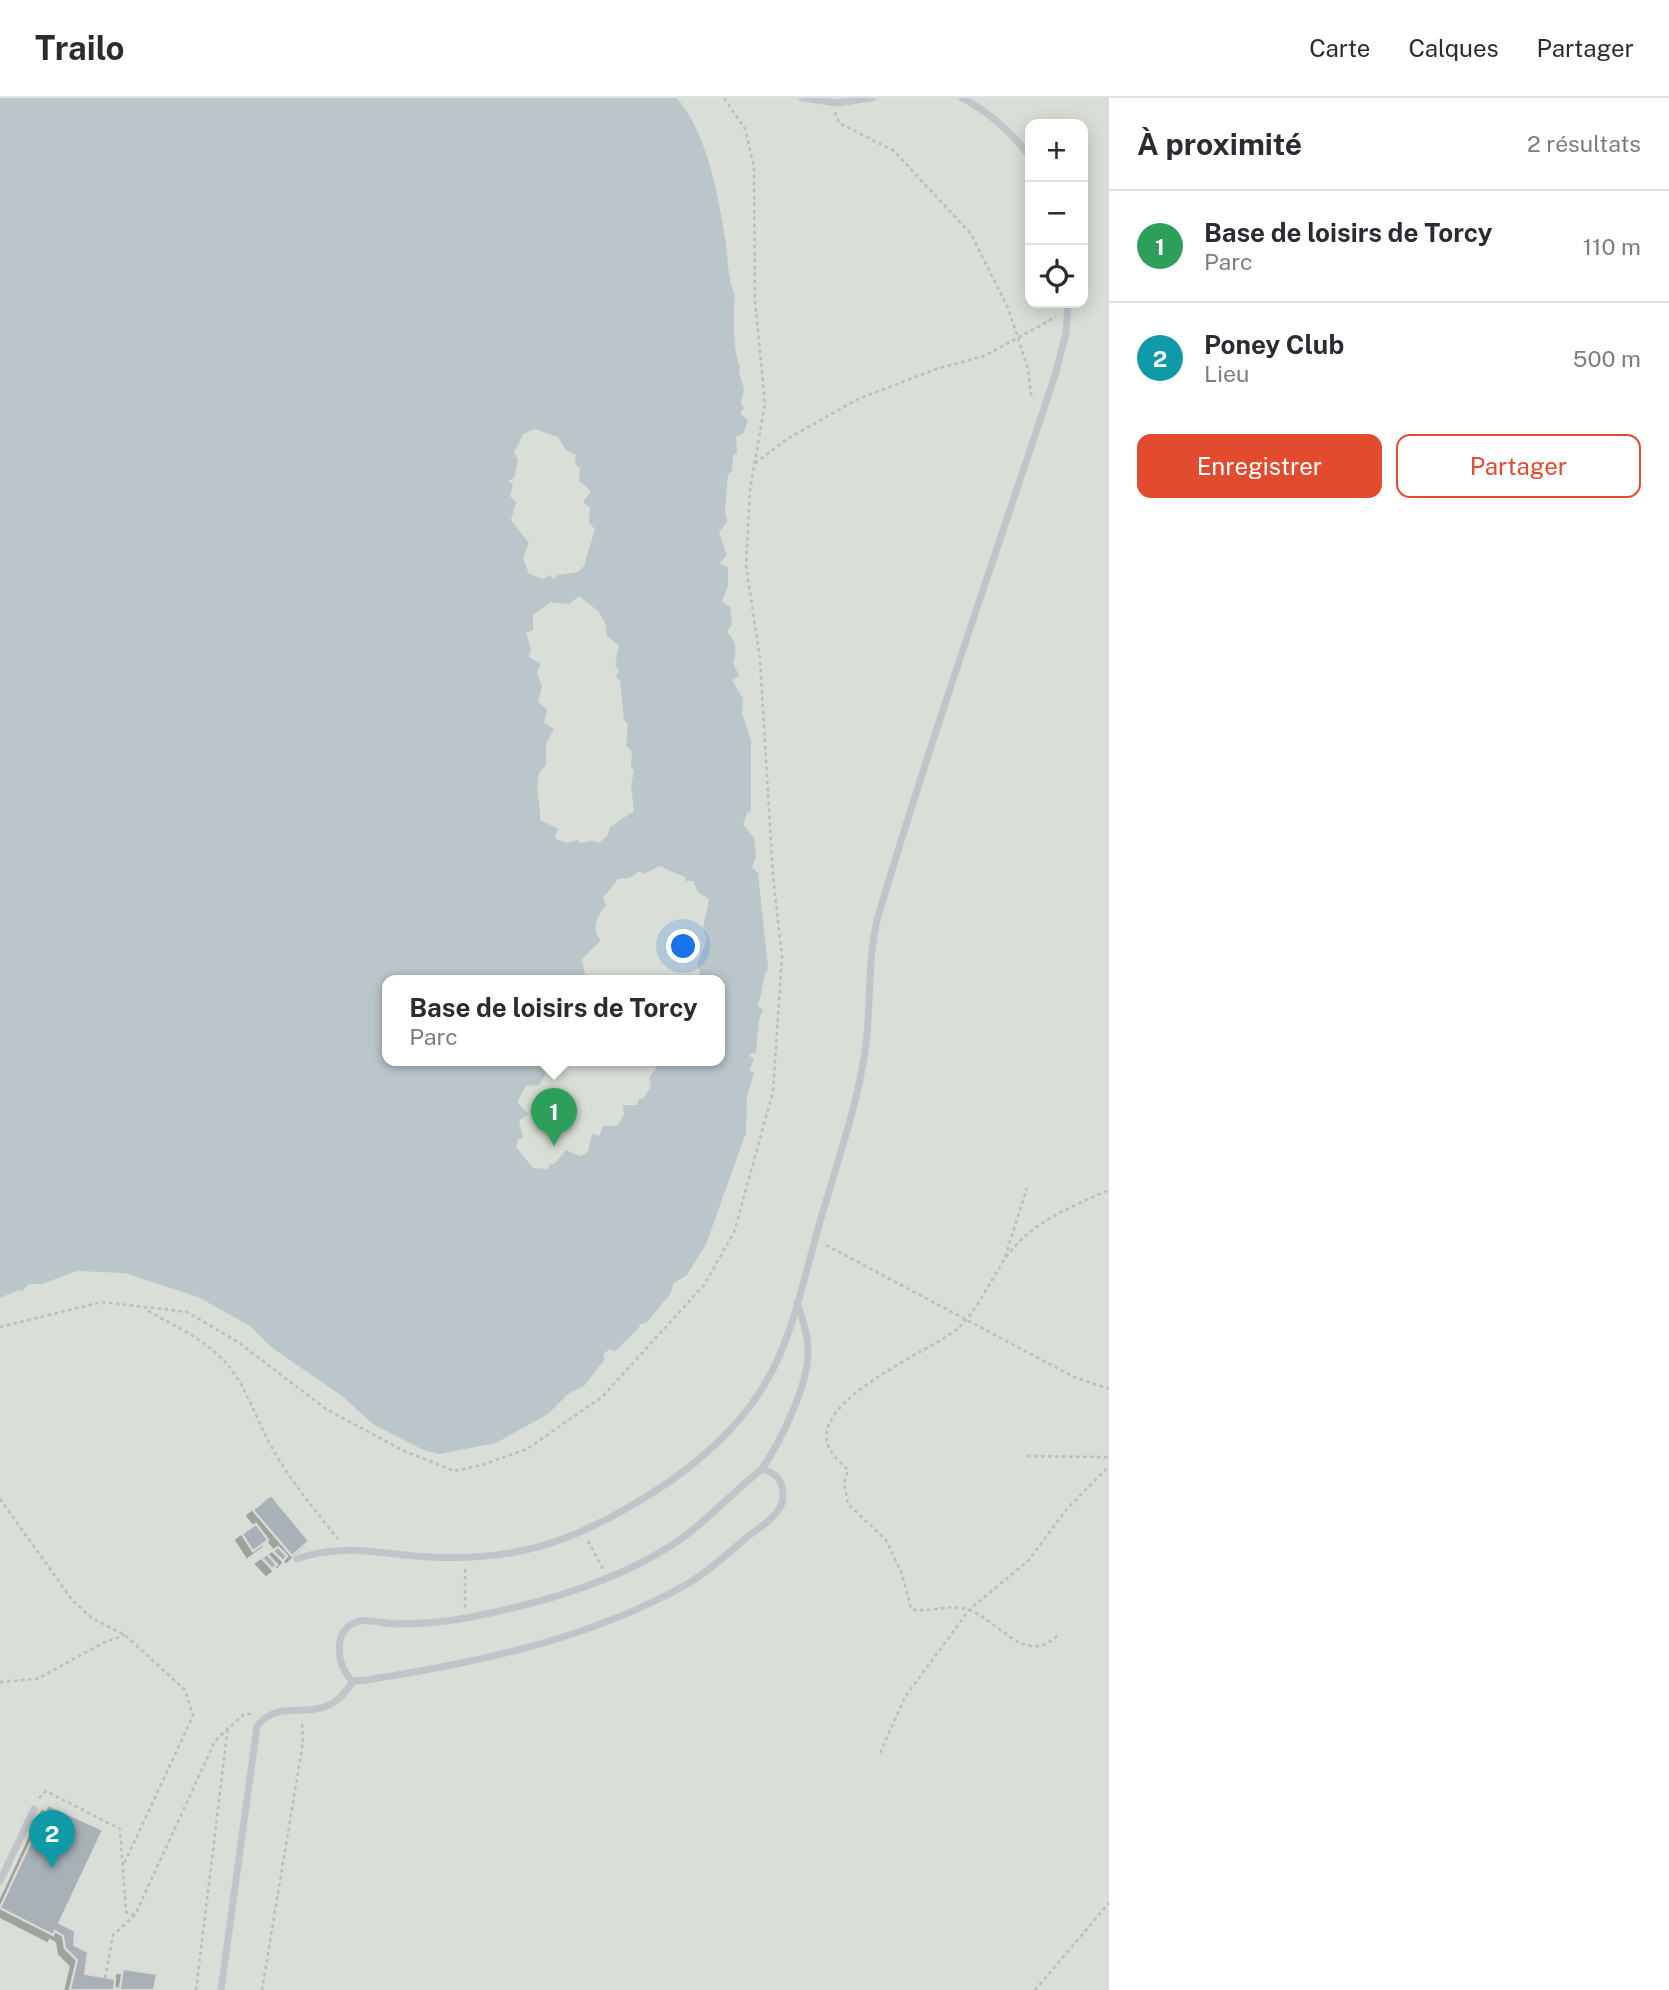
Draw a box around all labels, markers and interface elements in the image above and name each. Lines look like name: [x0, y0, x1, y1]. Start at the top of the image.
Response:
text: Trailo: [35, 29, 125, 67]
text: Carte: [1309, 34, 1370, 62]
text: Calques: [1408, 34, 1499, 62]
text: Partager: [1537, 34, 1634, 62]
map controls: [1025, 119, 1088, 308]
button: +: [1025, 119, 1088, 182]
text: À proximité: [1137, 126, 1302, 162]
text: 2 résultats: [1527, 130, 1641, 157]
button: −: [1025, 182, 1088, 245]
text: Base de loisirs de Torcy: [1204, 217, 1492, 248]
text: 1: [1155, 233, 1165, 260]
text: 110 m: [1583, 233, 1641, 260]
button: locate: [1025, 245, 1088, 308]
text: Parc: [1204, 248, 1252, 275]
text: Poney Club: [1204, 329, 1344, 360]
text: 2: [1153, 345, 1167, 372]
text: 500 m: [1573, 345, 1641, 372]
text: Lieu: [1204, 360, 1249, 387]
button: Enregistrer: [1137, 434, 1382, 498]
button: Partager: [1396, 434, 1641, 498]
your location: [666, 929, 700, 963]
popup: [382, 975, 725, 1066]
text: Base de loisirs de Torcy: [409, 992, 698, 1023]
text: Parc: [409, 1023, 458, 1050]
pin: 1: [531, 1088, 577, 1146]
pin: 2: [29, 1810, 75, 1868]

